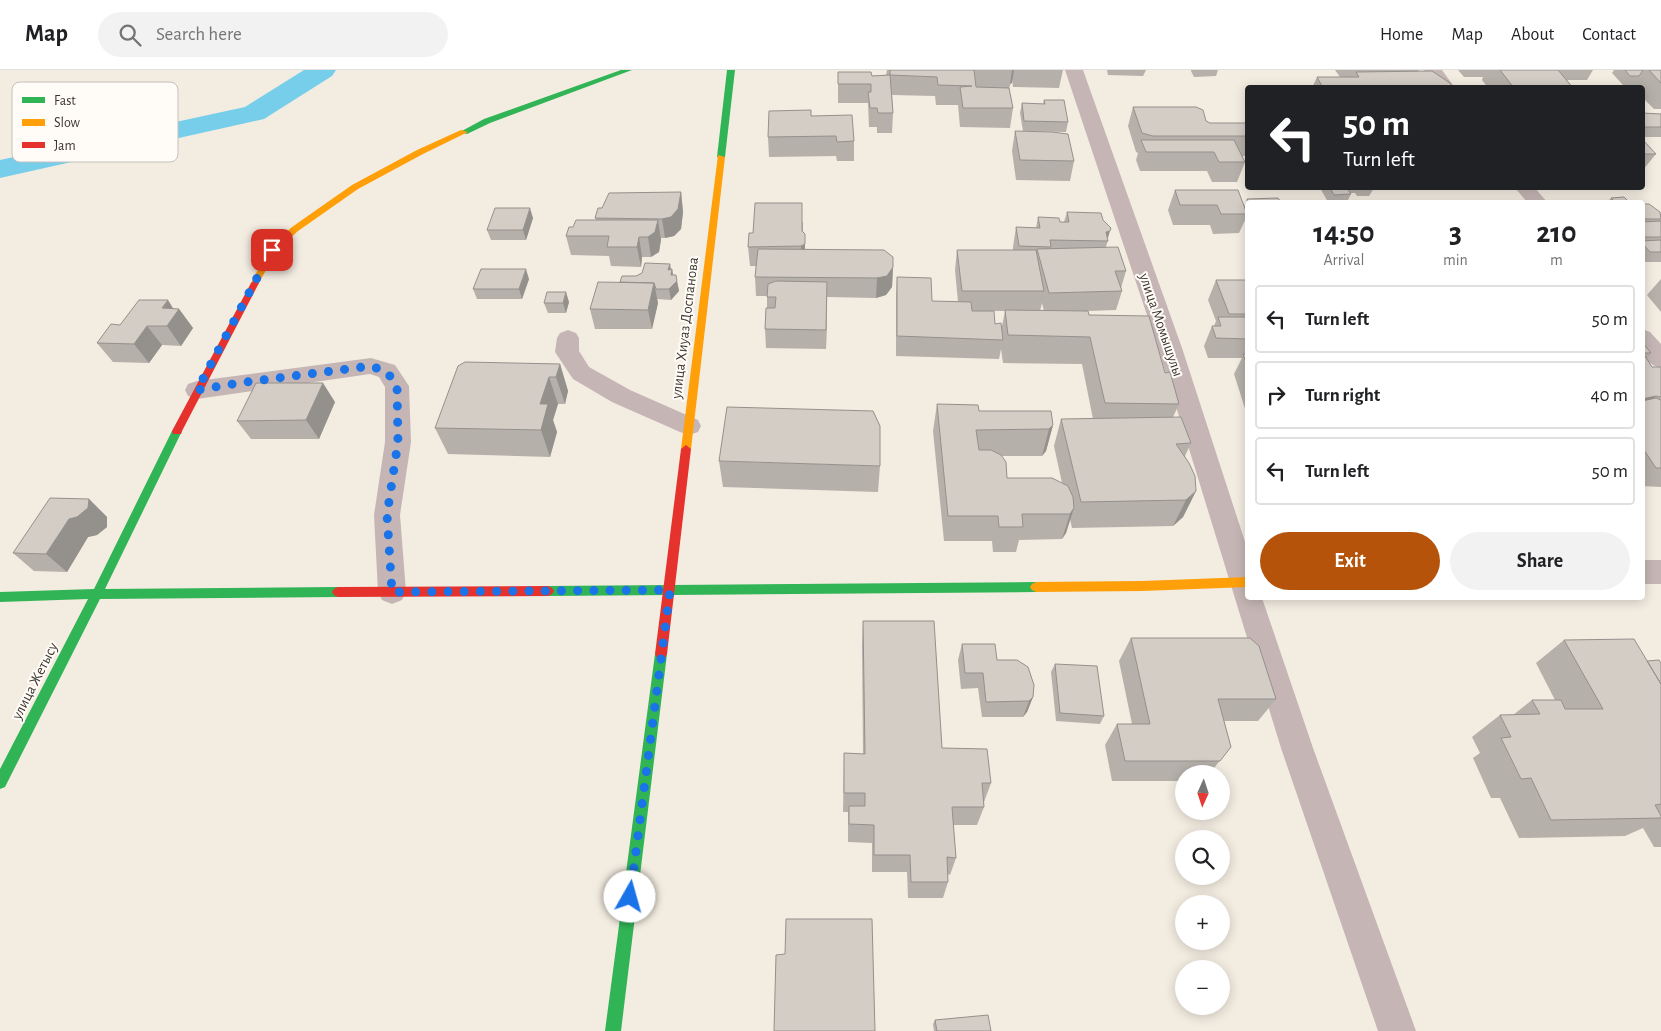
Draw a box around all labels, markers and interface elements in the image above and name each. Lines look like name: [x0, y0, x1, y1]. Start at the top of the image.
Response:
search box: [98, 12, 448, 57]
icon: search: [116, 21, 144, 49]
text: Map: [25, 22, 68, 46]
text: Search here: [156, 25, 242, 44]
text: Home: [1380, 26, 1423, 44]
text: Map: [1451, 26, 1483, 44]
text: About: [1511, 26, 1554, 44]
text: Contact: [1582, 26, 1636, 44]
legend: [12, 82, 178, 162]
text: Fast: [54, 94, 76, 108]
icon: left: [1260, 105, 1325, 170]
text: 50 m: [1343, 107, 1410, 142]
text: Slow: [54, 116, 81, 130]
text: Jam: [54, 139, 76, 153]
text: Turn left: [1343, 148, 1415, 170]
text: 14:50: [1313, 218, 1375, 248]
text: 3: [1449, 218, 1462, 248]
text: 210: [1536, 218, 1577, 248]
pin: [251, 229, 293, 271]
icon: arrive: [258, 236, 286, 264]
text: Arrival: [1323, 252, 1365, 268]
text: min: [1443, 252, 1468, 268]
text: m: [1550, 252, 1563, 268]
street label: улица Хиуаз Доспанова: [669, 256, 701, 401]
street label: улица Момышулы: [1136, 270, 1186, 379]
icon: left: [1262, 305, 1290, 333]
text: Turn left: [1305, 310, 1369, 329]
text: 50 m: [1592, 310, 1628, 329]
icon: right: [1262, 381, 1290, 409]
text: Turn right: [1305, 386, 1380, 405]
text: 40 m: [1590, 386, 1628, 405]
icon: left: [1262, 457, 1290, 485]
text: Turn left: [1305, 462, 1369, 481]
text: 50 m: [1592, 462, 1628, 481]
button: Exit: [1260, 532, 1440, 590]
button: Share: [1450, 532, 1630, 590]
street label: улица Жетысу: [9, 640, 61, 723]
north arrow: [1175, 765, 1230, 820]
map controls: [1175, 765, 1230, 1015]
button: search: [1175, 830, 1230, 885]
position arrow: [603, 870, 655, 922]
button: +: [1175, 895, 1230, 950]
button: −: [1175, 960, 1230, 1015]

